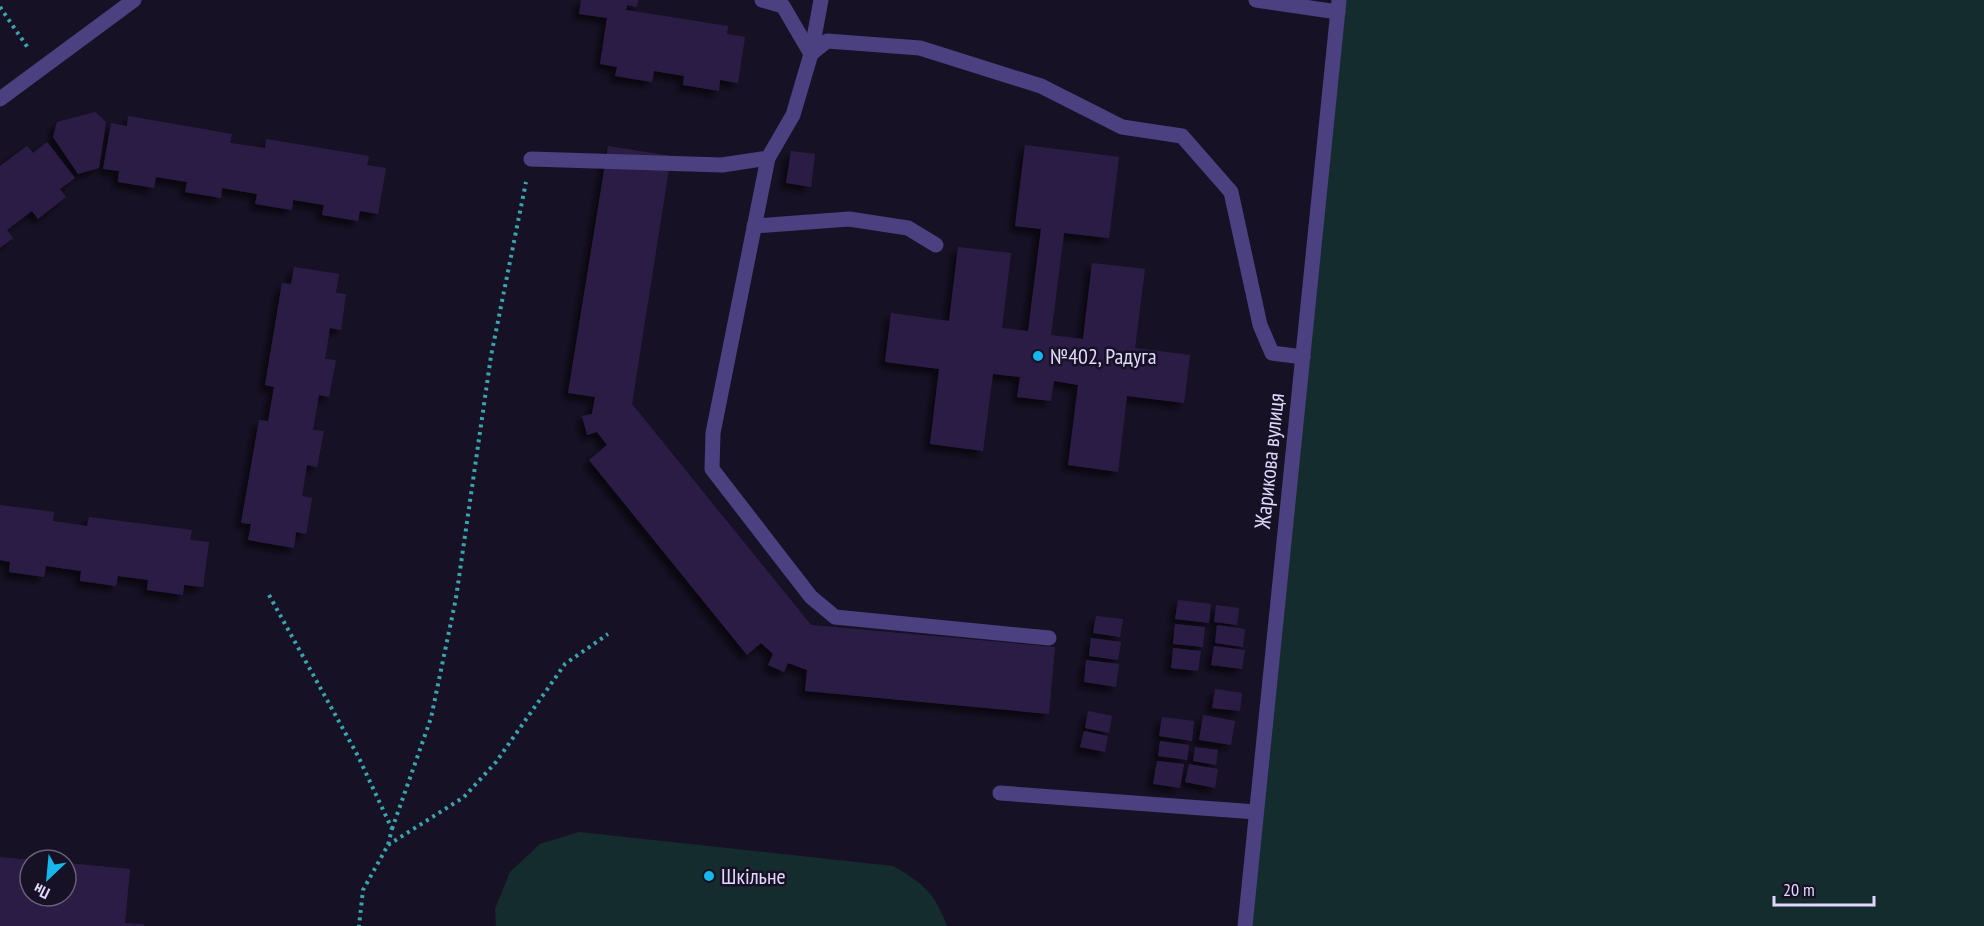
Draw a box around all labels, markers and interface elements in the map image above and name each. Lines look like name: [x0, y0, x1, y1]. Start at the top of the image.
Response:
place label: №402, Радуга: [1050, 342, 1157, 370]
marker: №402, Радуга: [1031, 349, 1045, 363]
street label: Жарикова вулиця: [1248, 392, 1290, 531]
north arrow: [18, 848, 78, 908]
place label: Шкільне: [721, 862, 786, 890]
marker: Шкільне: [702, 869, 716, 883]
scale bar: [1774, 869, 1874, 907]
text: 20 m: [1783, 878, 1815, 901]
text: Пн: [30, 879, 53, 904]

